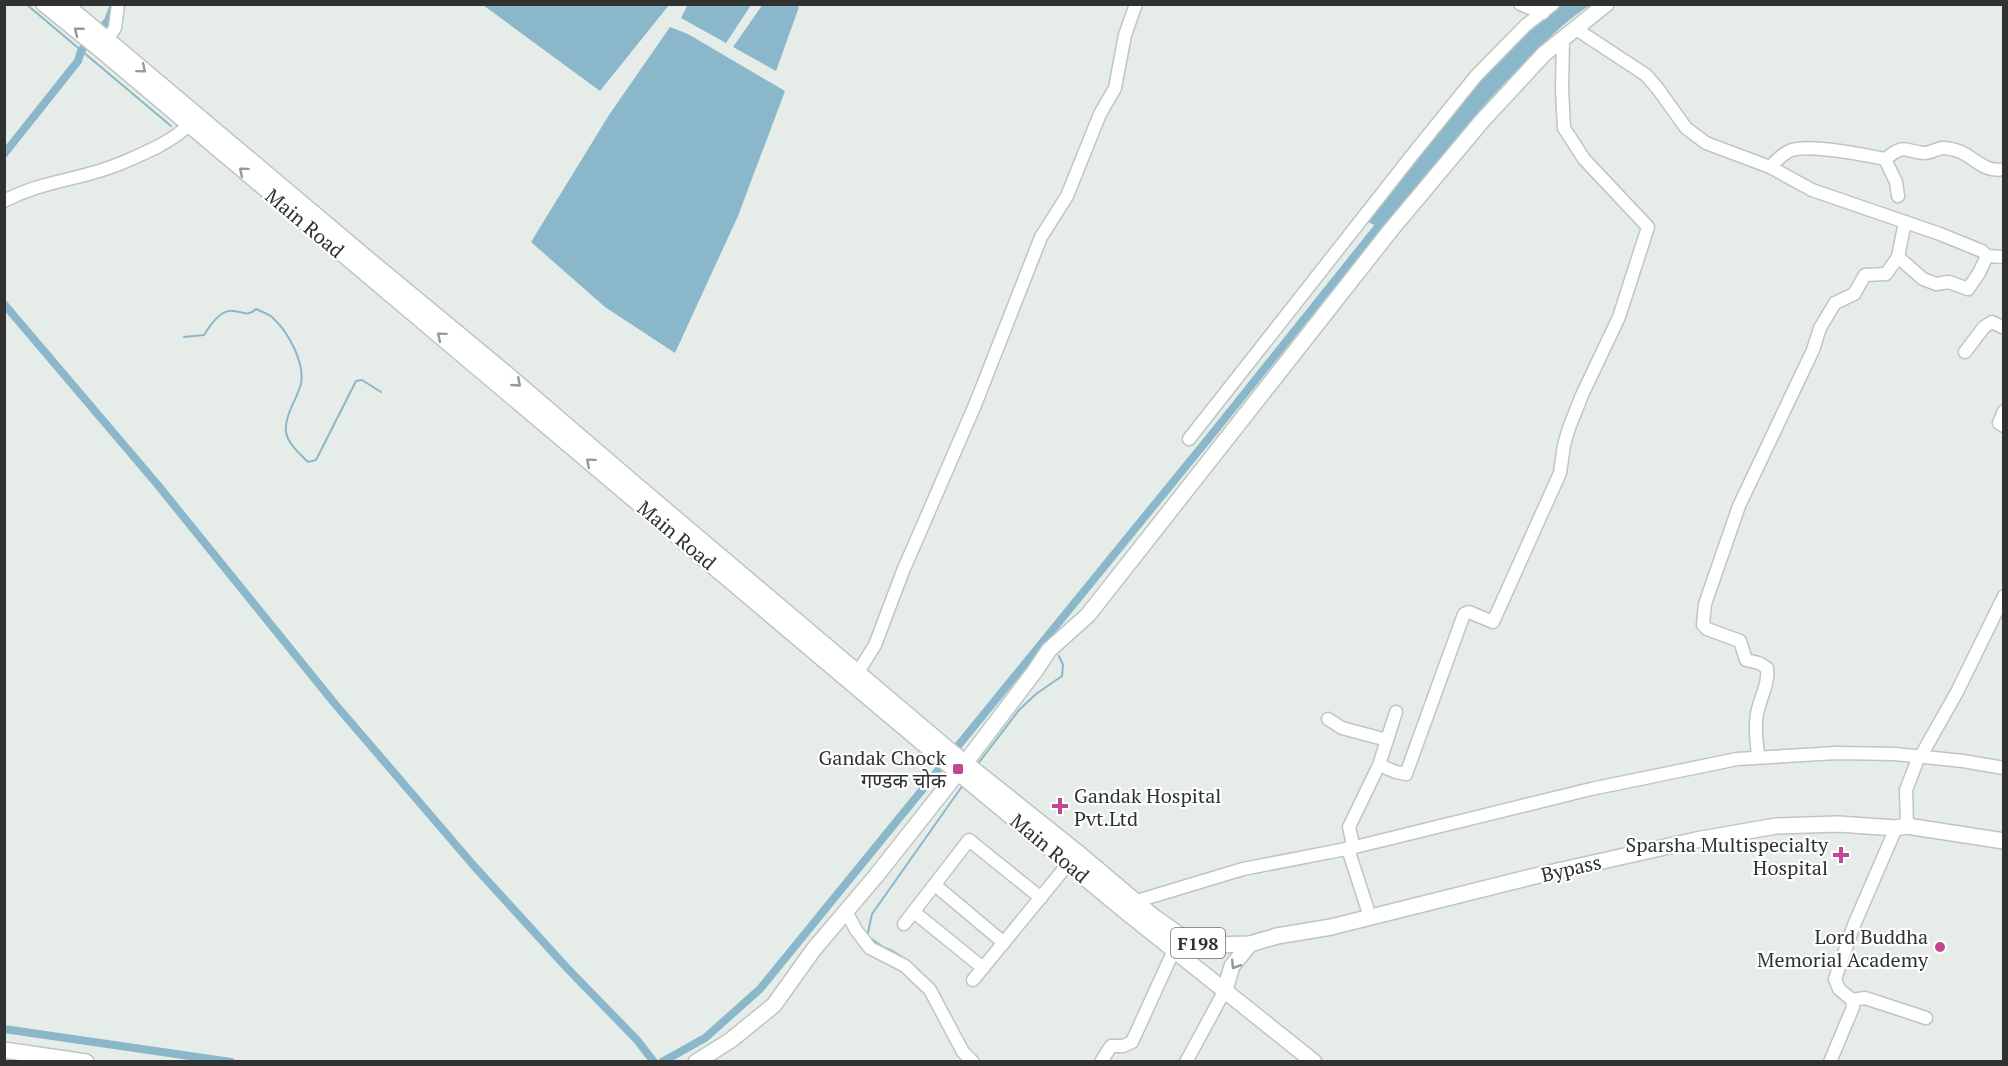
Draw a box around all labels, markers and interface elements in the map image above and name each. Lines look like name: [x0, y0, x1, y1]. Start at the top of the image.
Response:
one-way arrow: [73, 28, 84, 39]
one-way arrow: [135, 62, 146, 73]
one-way arrow: [239, 167, 250, 178]
street label: Main Road: [260, 182, 350, 264]
one-way arrow: [437, 332, 448, 343]
one-way arrow: [510, 376, 521, 387]
one-way arrow: [586, 458, 597, 469]
street label: Main Road: [632, 494, 722, 576]
place label: Gandak Chock गण्डक चोक: [819, 744, 947, 794]
marker: Gandak Chock गण्डक चोक: [951, 762, 965, 776]
place label: Gandak Hospital Pvt.Ltd: [1074, 782, 1221, 832]
marker: Gandak Hospital Pvt.Ltd: [1051, 797, 1069, 815]
street label: Main Road: [1005, 807, 1095, 889]
place label: Sparsha Multispecialty Hospital: [1626, 831, 1829, 881]
marker: Sparsha Multispecialty Hospital: [1832, 846, 1850, 864]
street label: Bypass: [1538, 848, 1604, 888]
place label: Lord Buddha Memorial Academy: [1757, 923, 1929, 973]
road number: F198: [1171, 928, 1225, 958]
marker: Lord Buddha Memorial Academy: [1933, 940, 1947, 954]
one-way arrow: [1230, 959, 1242, 969]

